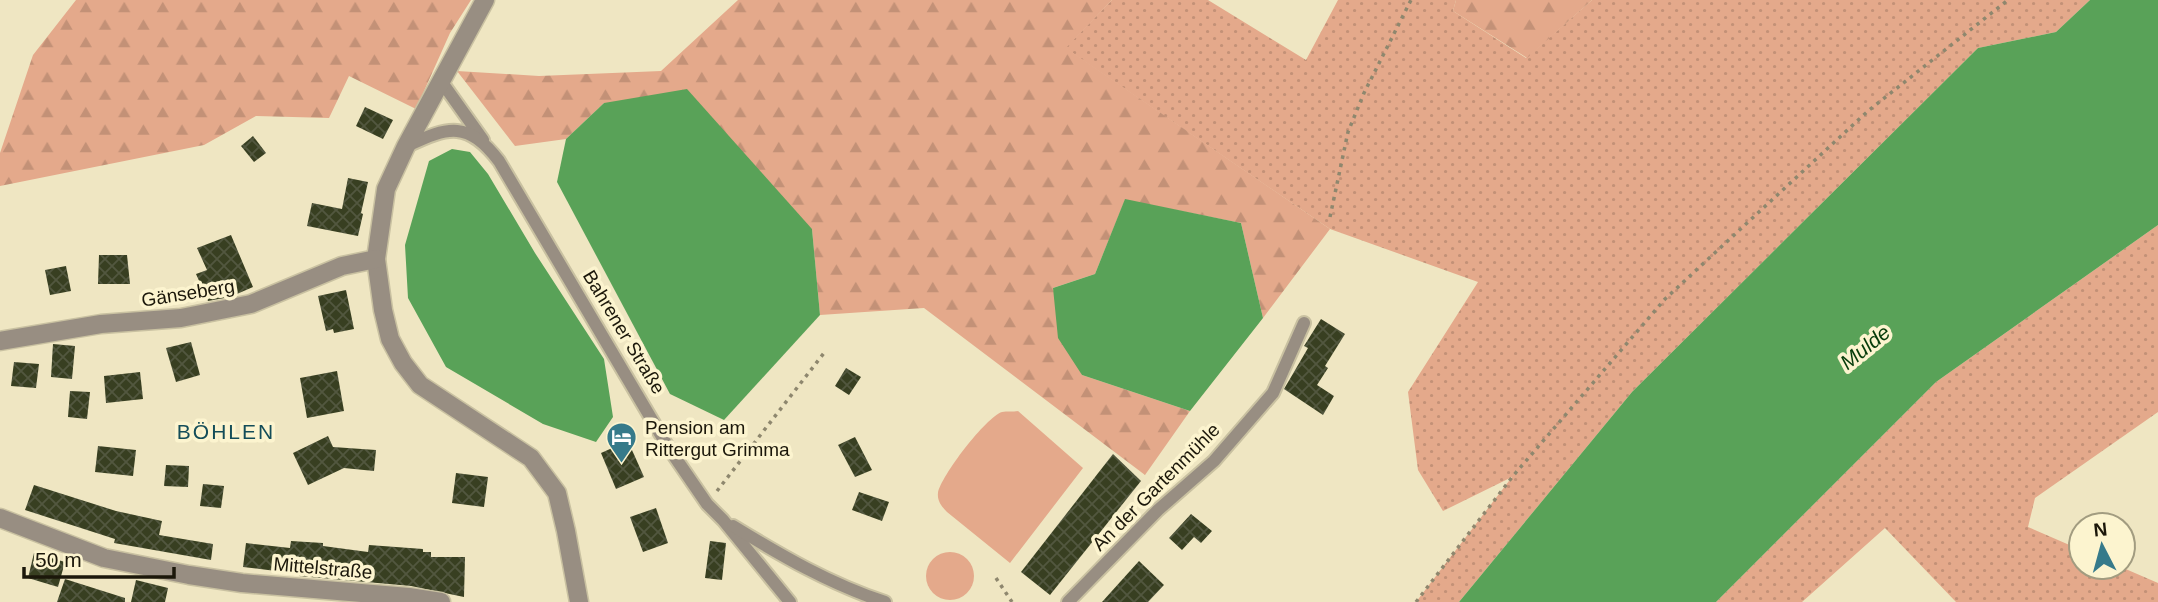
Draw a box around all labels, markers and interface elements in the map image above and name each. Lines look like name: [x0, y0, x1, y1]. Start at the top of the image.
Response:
street label: Bahrener Straße: [579, 266, 669, 398]
street label: Gänseberg: [140, 275, 236, 311]
water label: Mulde: [1836, 320, 1894, 374]
place label: Pension am Rittergut Grimma: [645, 417, 790, 460]
street label: An der Gartenmühle: [1088, 419, 1224, 555]
district label: BÖHLEN: [177, 420, 275, 443]
hotel icon: Pension am Rittergut Grimma: [605, 421, 639, 465]
north arrow: [2067, 511, 2137, 581]
text: N: [2092, 518, 2108, 541]
scale bar: [24, 536, 175, 580]
text: 50 m: [35, 548, 82, 571]
street label: Mittelstraße: [273, 553, 373, 583]

